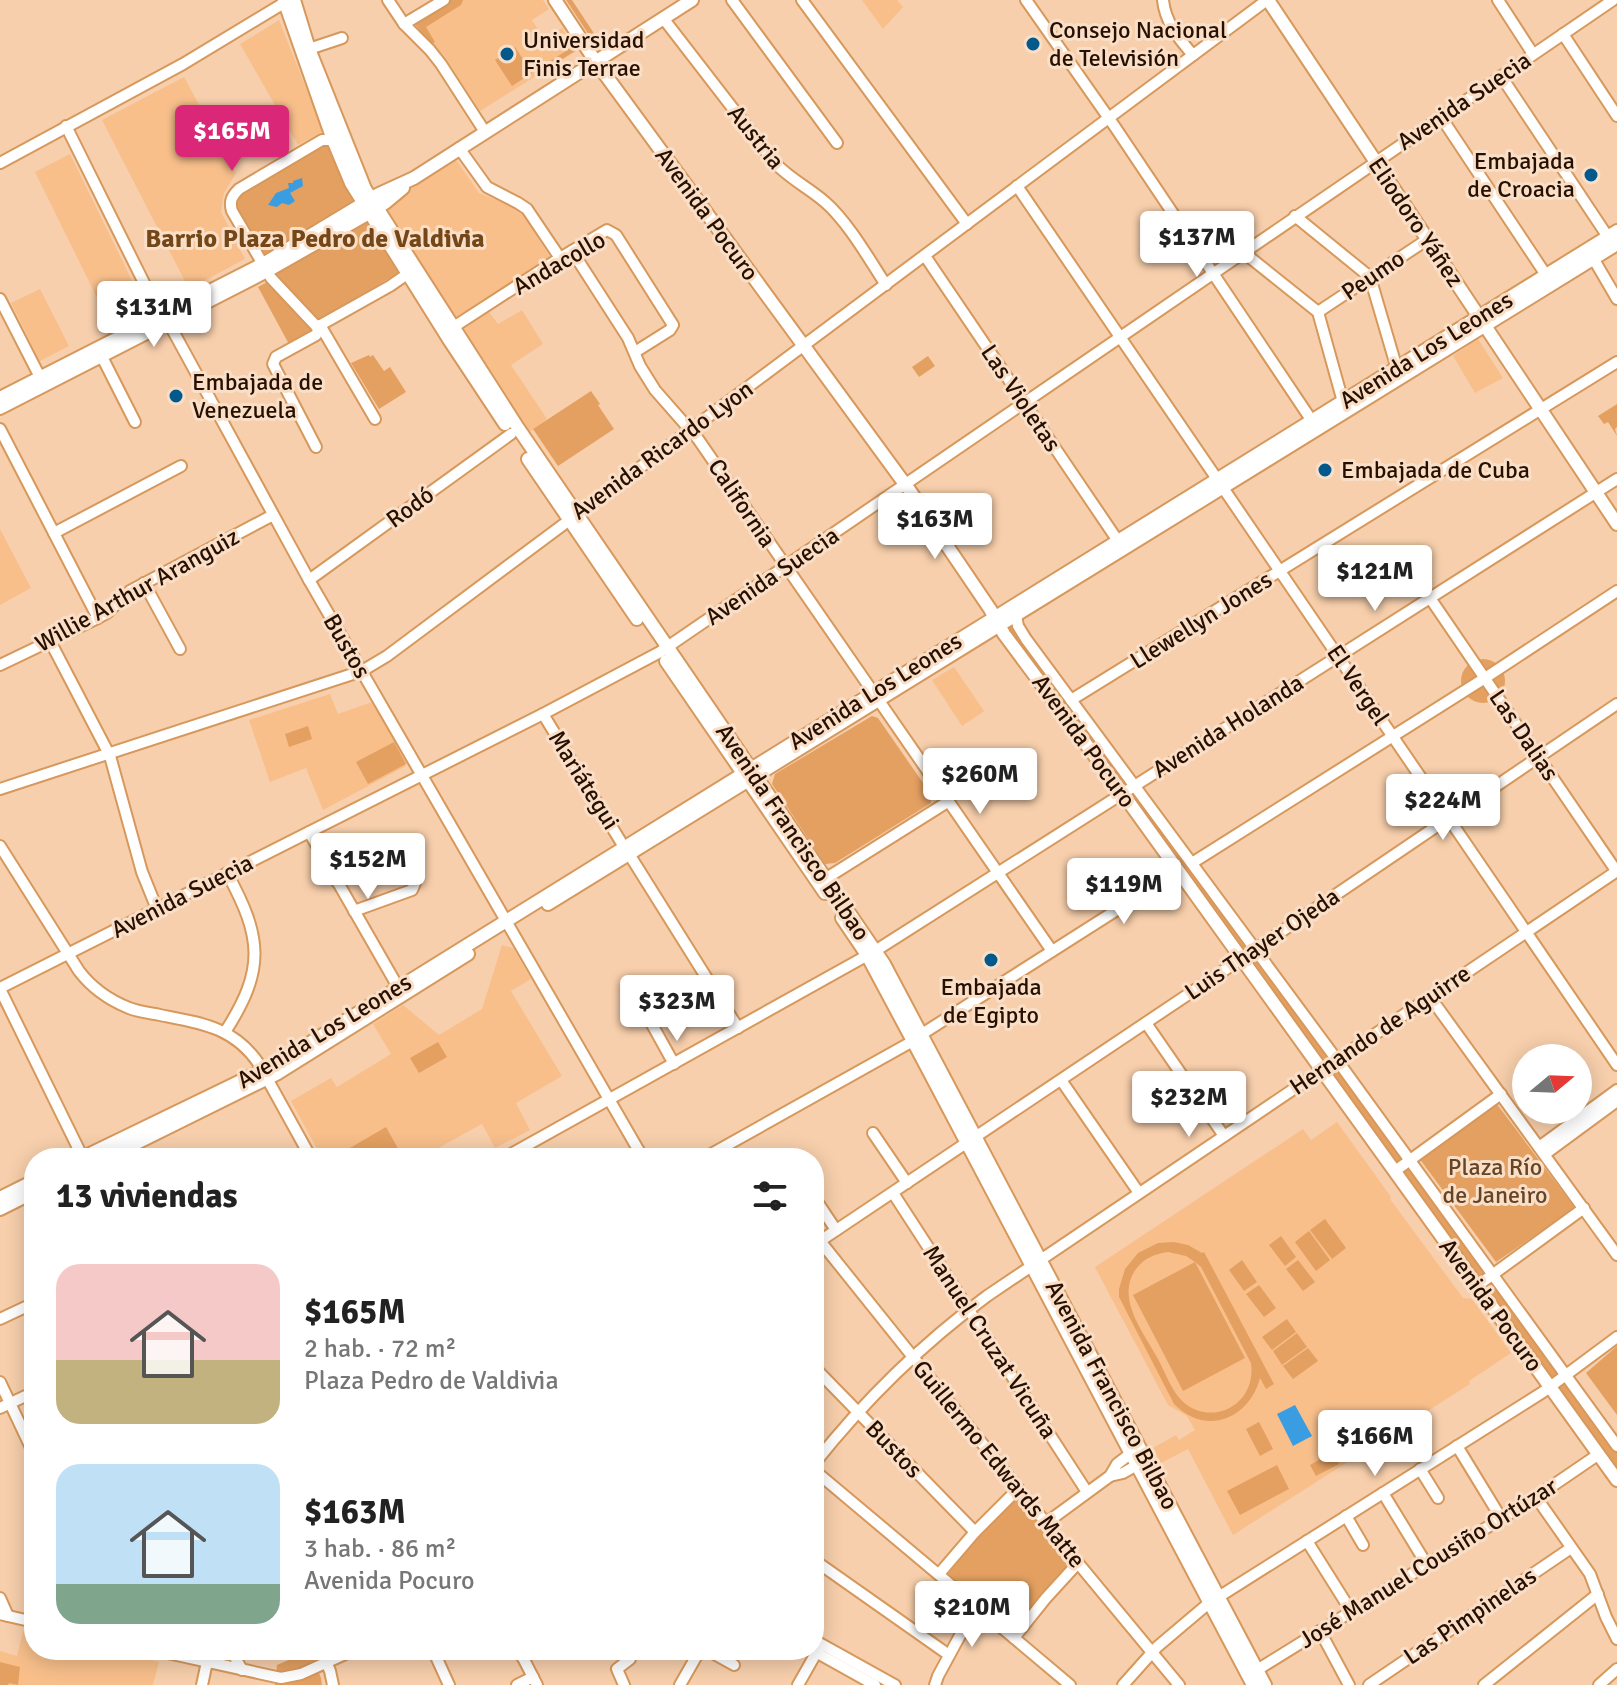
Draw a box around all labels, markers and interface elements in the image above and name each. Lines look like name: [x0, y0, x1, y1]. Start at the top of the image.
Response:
place label: Consejo Nacional de Televisión: [1049, 15, 1227, 73]
place label: Universidad Finis Terrae: [523, 25, 644, 83]
marker: Consejo Nacional de Televisión: [1024, 35, 1042, 53]
marker: Universidad Finis Terrae: [498, 45, 516, 63]
street label: Avenida Suecia: [1391, 45, 1537, 157]
street label: Austria: [721, 99, 791, 175]
pin: $165M: [176, 105, 288, 173]
text: $165M: [193, 115, 271, 147]
street label: Avenida Pocuro: [649, 142, 765, 286]
place label: Embajada de Croacia: [1467, 146, 1575, 204]
street label: Eliodoro Yáñez: [1362, 152, 1470, 292]
marker: Embajada de Croacia: [1582, 166, 1600, 184]
pin: $137M: [1141, 211, 1253, 279]
text: $137M: [1158, 221, 1236, 253]
district label: Barrio Plaza Pedro de Valdivia: [145, 223, 485, 255]
street label: Andacollo: [507, 224, 611, 302]
street label: Peumo: [1336, 243, 1410, 307]
pin: $131M: [98, 281, 210, 349]
street label: Avenida Los Leones: [1334, 285, 1518, 415]
text: $131M: [115, 291, 193, 323]
street label: Las Violetas: [974, 339, 1068, 457]
place label: Embajada de Venezuela: [192, 367, 323, 425]
street label: Avenida Ricardo Lyon: [565, 374, 759, 526]
marker: Embajada de Venezuela: [167, 387, 185, 405]
street label: California: [701, 453, 783, 553]
place label: Embajada de Cuba: [1341, 455, 1530, 485]
marker: Embajada de Cuba: [1316, 461, 1334, 479]
street label: Rodó: [380, 480, 440, 534]
pin: $163M: [879, 493, 991, 561]
text: $163M: [896, 503, 974, 535]
street label: Avenida Suecia: [699, 520, 845, 632]
street label: Willie Arthur Aranguiz: [30, 521, 244, 659]
pin: $121M: [1319, 545, 1431, 613]
text: $121M: [1336, 555, 1414, 587]
street label: Llewellyn Jones: [1124, 564, 1278, 676]
street label: Bustos: [317, 608, 377, 684]
street label: Avenida Los Leones: [783, 626, 967, 756]
street label: El Vergel: [1320, 639, 1396, 731]
street label: Avenida Holanda: [1147, 668, 1309, 784]
street label: Avenida Pocuro: [1026, 669, 1142, 813]
street label: Las Dalias: [1483, 684, 1565, 786]
street label: Avenida Francisco Bilbao: [709, 718, 877, 946]
street label: Mariátegui: [542, 725, 626, 835]
pin: $260M: [924, 748, 1036, 816]
text: $260M: [941, 758, 1019, 790]
pin: $224M: [1387, 774, 1499, 842]
text: $224M: [1404, 784, 1482, 816]
pin: $152M: [312, 833, 424, 901]
text: $152M: [329, 843, 407, 875]
street label: Avenida Suecia: [106, 847, 258, 945]
pin: $119M: [1068, 858, 1180, 926]
text: $119M: [1085, 868, 1163, 900]
street label: Luis Thayer Ojeda: [1179, 881, 1345, 1007]
marker: Embajada de Egipto: [982, 951, 1000, 969]
street label: Hernando de Aguirre: [1284, 958, 1476, 1102]
street label: Avenida Los Leones: [231, 967, 417, 1095]
place label: Embajada de Egipto: [940, 972, 1042, 1030]
pin: $323M: [621, 975, 733, 1043]
text: $323M: [638, 985, 716, 1017]
north arrow: [1512, 1044, 1592, 1124]
map controls: [1512, 1044, 1592, 1124]
pin: $232M: [1133, 1071, 1245, 1139]
text: $232M: [1150, 1081, 1228, 1113]
park label: Plaza Río de Janeiro: [1443, 1152, 1547, 1210]
icon: filters: [748, 1174, 792, 1218]
text: 13 viviendas: [56, 1175, 238, 1217]
street label: Avenida Pocuro: [1433, 1233, 1549, 1377]
street label: Manuel Cruzat Vicuña: [916, 1240, 1064, 1444]
street label: Avenida Francisco Bilbao: [1039, 1275, 1185, 1515]
text: $165M: [304, 1291, 406, 1333]
icon: home: [120, 1296, 216, 1392]
text: 2 hab. · 72 m²: [304, 1333, 456, 1365]
street label: Guillermo Edwards Matte: [906, 1354, 1092, 1574]
text: Plaza Pedro de Valdivia: [304, 1365, 559, 1397]
pin: $166M: [1319, 1410, 1431, 1478]
street label: Bustos: [859, 1414, 929, 1484]
text: $166M: [1336, 1420, 1414, 1452]
street label: José Manuel Cousiño Ortúzar: [1293, 1471, 1563, 1655]
text: $163M: [304, 1491, 406, 1533]
icon: home: [120, 1496, 216, 1592]
text: 3 hab. · 86 m²: [304, 1533, 456, 1565]
street label: Las Pimpinelas: [1398, 1561, 1542, 1671]
text: Avenida Pocuro: [304, 1565, 475, 1597]
pin: $210M: [916, 1581, 1028, 1649]
text: $210M: [933, 1591, 1011, 1623]

